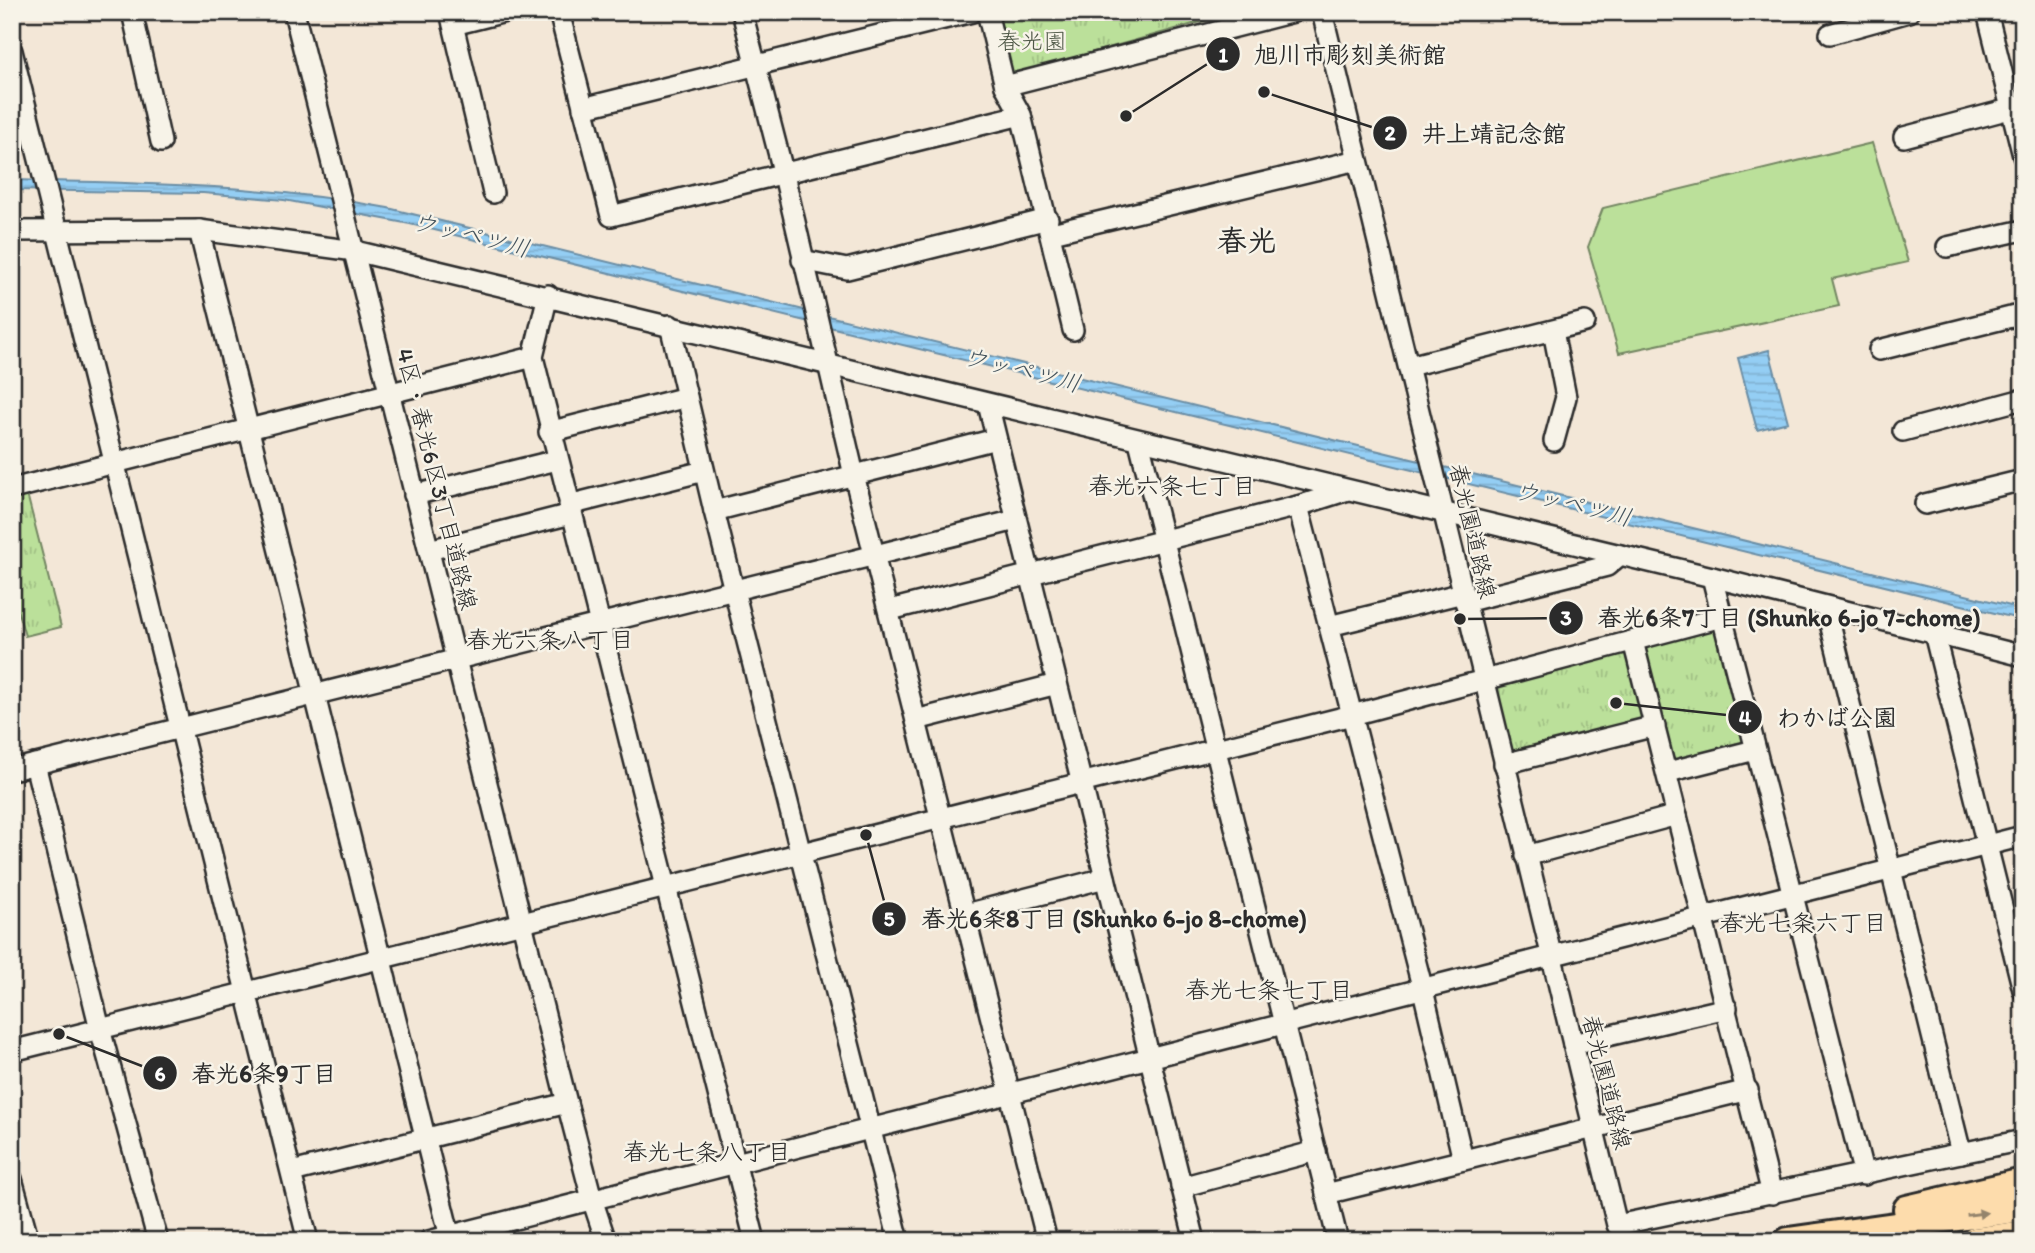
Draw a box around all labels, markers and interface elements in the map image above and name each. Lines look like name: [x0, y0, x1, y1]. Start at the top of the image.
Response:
park label: 春光園: [998, 27, 1067, 55]
callout: 旭川市彫刻美術館: [1205, 32, 1460, 77]
text: 旭川市彫刻美術館: [1254, 40, 1446, 69]
text: 1: [1218, 42, 1228, 67]
callout: 井上靖記念館: [1373, 111, 1580, 156]
text: 井上靖記念館: [1422, 119, 1566, 148]
text: 2: [1384, 120, 1396, 145]
water label: ウッペツ川: [409, 206, 533, 263]
district label: 春光: [1217, 222, 1277, 259]
water label: ウッペツ川: [960, 341, 1084, 398]
street label: 4区・春光6区3丁目道路線: [391, 345, 483, 613]
street label: 春光園道路線: [1444, 461, 1502, 601]
district label: 春光六条七丁目: [1088, 471, 1256, 500]
water label: ウッペツ川: [1511, 475, 1635, 532]
callout: 春光6条7丁目 (Shunko 6-jo 7-chome): [1548, 595, 1994, 640]
text: 春光6条7丁目 (Shunko 6-jo 7-chome): [1597, 603, 1981, 633]
text: 3: [1560, 605, 1572, 630]
district label: 春光六条八丁目: [466, 625, 634, 654]
callout: わかば公園: [1728, 695, 1911, 740]
text: わかば公園: [1777, 703, 1897, 732]
text: 4: [1739, 705, 1752, 730]
callout: 春光6条8丁目 (Shunko 6-jo 8-chome): [872, 896, 1320, 941]
text: 春光6条8丁目 (Shunko 6-jo 8-chome): [921, 904, 1307, 934]
text: 5: [883, 906, 895, 931]
district label: 春光七条六丁目: [1719, 908, 1887, 937]
district label: 春光七条七丁目: [1185, 975, 1353, 1004]
street label: 春光園道路線: [1577, 1012, 1637, 1152]
callout: 春光6条9丁目: [142, 1051, 351, 1096]
text: 春光6条9丁目: [191, 1059, 337, 1088]
text: 6: [154, 1061, 166, 1086]
district label: 春光七条八丁目: [623, 1137, 791, 1166]
one-way arrow: [1966, 1209, 1988, 1220]

